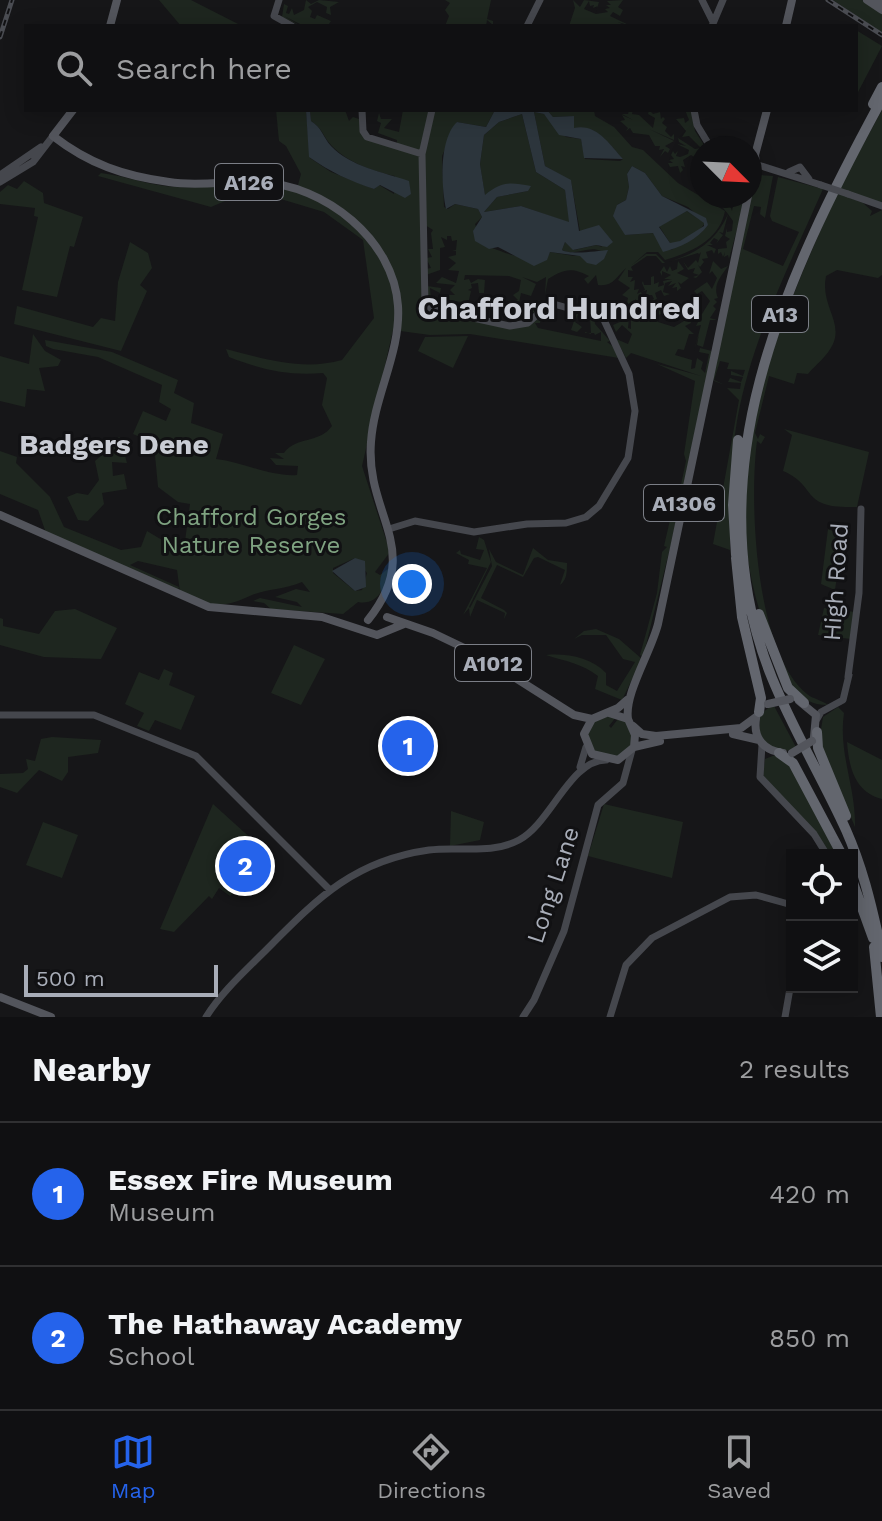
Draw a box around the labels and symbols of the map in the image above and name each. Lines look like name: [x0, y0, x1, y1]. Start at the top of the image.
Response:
north arrow: [690, 136, 762, 208]
road number: A126: [215, 164, 283, 200]
district label: Chafford Hundred: [417, 289, 701, 327]
road number: A13: [752, 296, 808, 332]
district label: Badgers Dene: [19, 428, 209, 461]
road number: A1306: [644, 485, 724, 521]
park label: Chafford Gorges Nature Reserve: [156, 503, 346, 559]
street label: High Road: [818, 522, 854, 642]
your location: [392, 564, 432, 604]
road number: A1012: [455, 645, 531, 681]
pin: 1: [382, 716, 434, 776]
street label: Long Lane: [521, 823, 585, 947]
pin: 2: [219, 836, 271, 896]
scale bar: [24, 961, 218, 997]

